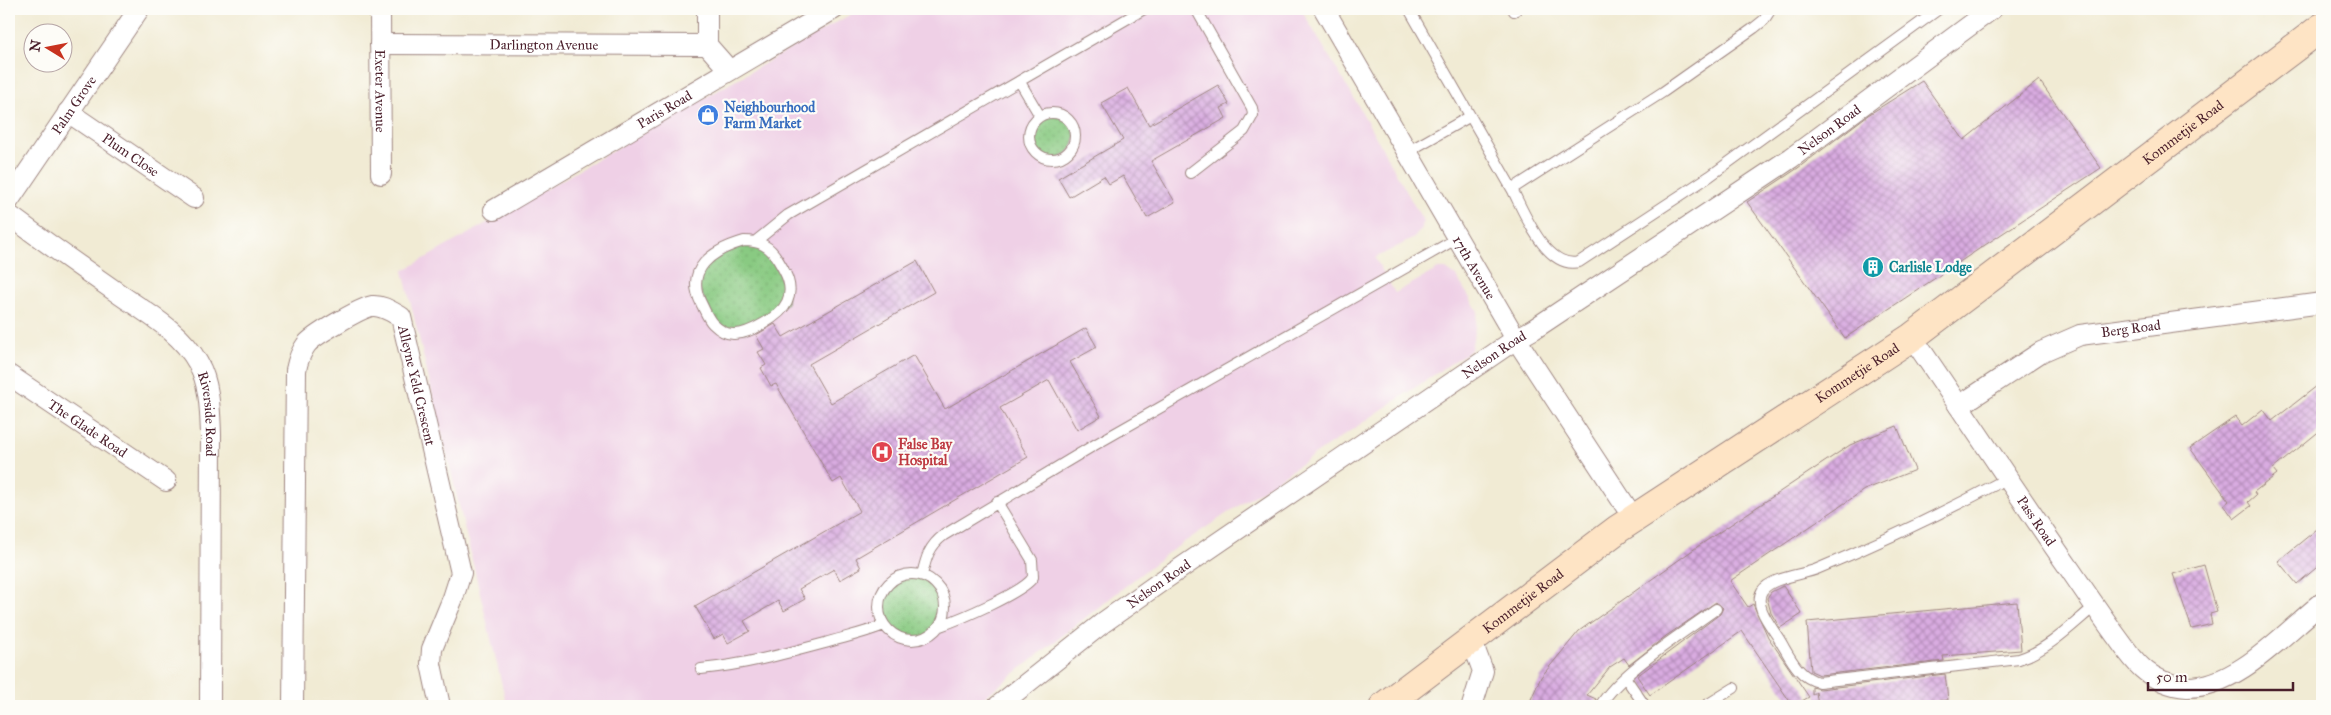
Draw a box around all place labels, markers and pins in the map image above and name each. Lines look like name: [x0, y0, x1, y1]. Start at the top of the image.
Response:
place label: Neighbourhood Farm Market: [724, 99, 816, 132]
shop icon: Neighbourhood Farm Market: [696, 103, 720, 127]
building icon: Carlisle Lodge: [1861, 255, 1885, 279]
place label: Carlisle Lodge: [1889, 259, 1972, 277]
place label: False Bay Hospital: [898, 436, 953, 470]
hospital icon: False Bay Hospital: [870, 440, 894, 464]

